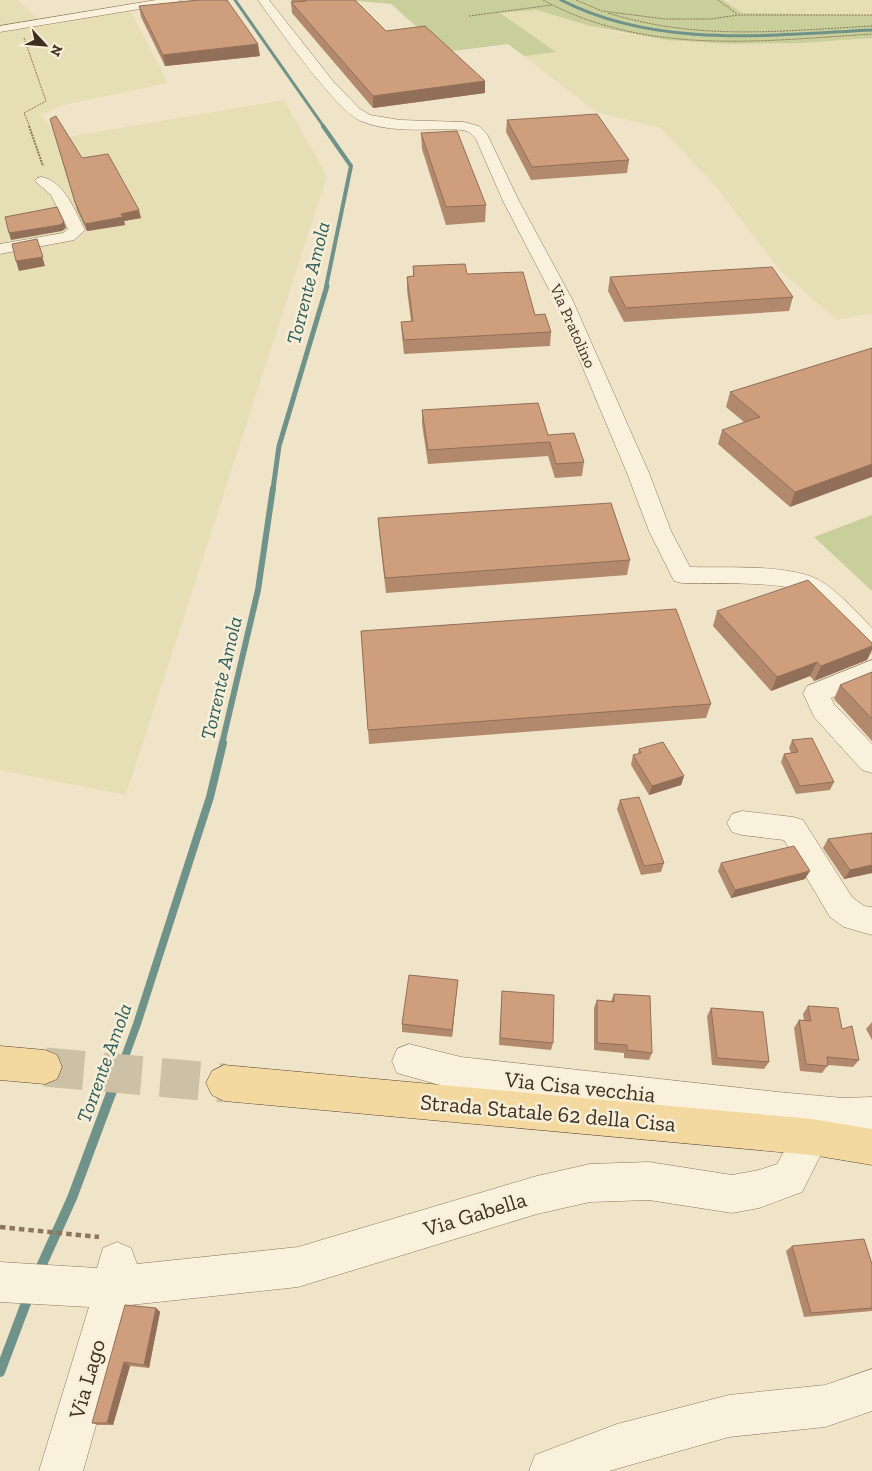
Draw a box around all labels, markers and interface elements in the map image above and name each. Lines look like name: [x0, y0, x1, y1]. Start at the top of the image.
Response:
north arrow: [20, 20, 70, 70]
text: N: [46, 42, 66, 59]
water label: Torrente Amola: [281, 219, 335, 347]
street label: Via Pratolino: [546, 280, 600, 371]
water label: Torrente Amola: [195, 614, 247, 742]
water label: Torrente Amola: [71, 1000, 137, 1126]
street label: Via Cisa vecchia: [502, 1066, 657, 1108]
street label: Strada Statale 62 della Cisa: [419, 1088, 677, 1138]
street label: Via Gabella: [419, 1186, 530, 1243]
street label: Via Lago: [63, 1336, 111, 1423]

